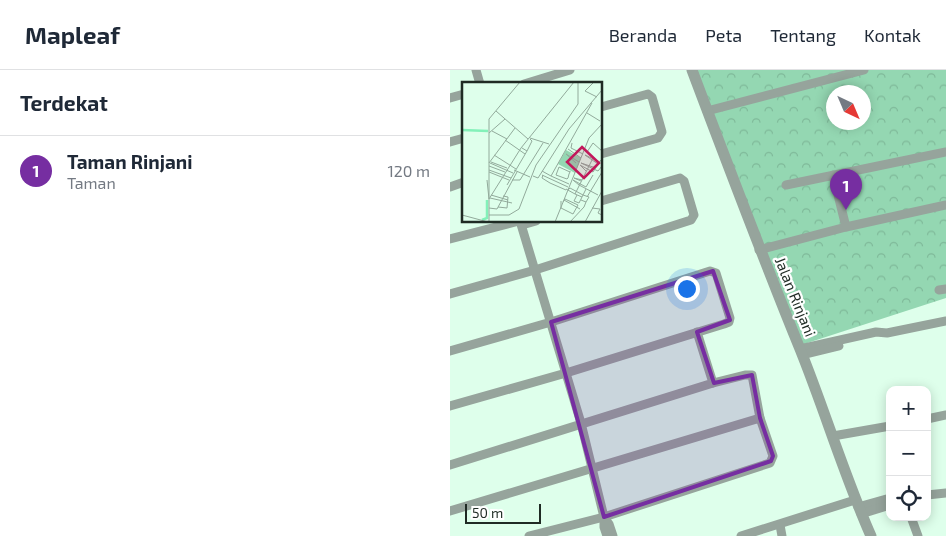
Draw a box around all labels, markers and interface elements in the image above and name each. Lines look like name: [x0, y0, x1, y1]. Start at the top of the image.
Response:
text: Mapleaf: [25, 20, 120, 49]
text: Beranda: [609, 24, 677, 46]
text: Peta: [705, 24, 742, 46]
text: Tentang: [770, 24, 836, 46]
text: Kontak: [864, 24, 921, 46]
inset map: [462, 82, 602, 222]
north arrow: [826, 85, 871, 130]
text: Terdekat: [20, 90, 108, 115]
text: Taman Rinjani: [67, 150, 192, 173]
text: 1: [33, 161, 39, 180]
text: 120 m: [387, 161, 430, 180]
pin: 1: [830, 169, 862, 210]
text: Taman: [67, 173, 116, 192]
street label: Jalan Rinjani: [771, 254, 820, 339]
your location: [674, 276, 700, 302]
map controls: [886, 386, 931, 521]
button: +: [886, 386, 931, 431]
button: −: [886, 431, 931, 476]
button: locate: [886, 476, 931, 521]
scale bar: [465, 501, 541, 524]
text: 50 m: [472, 504, 503, 521]

